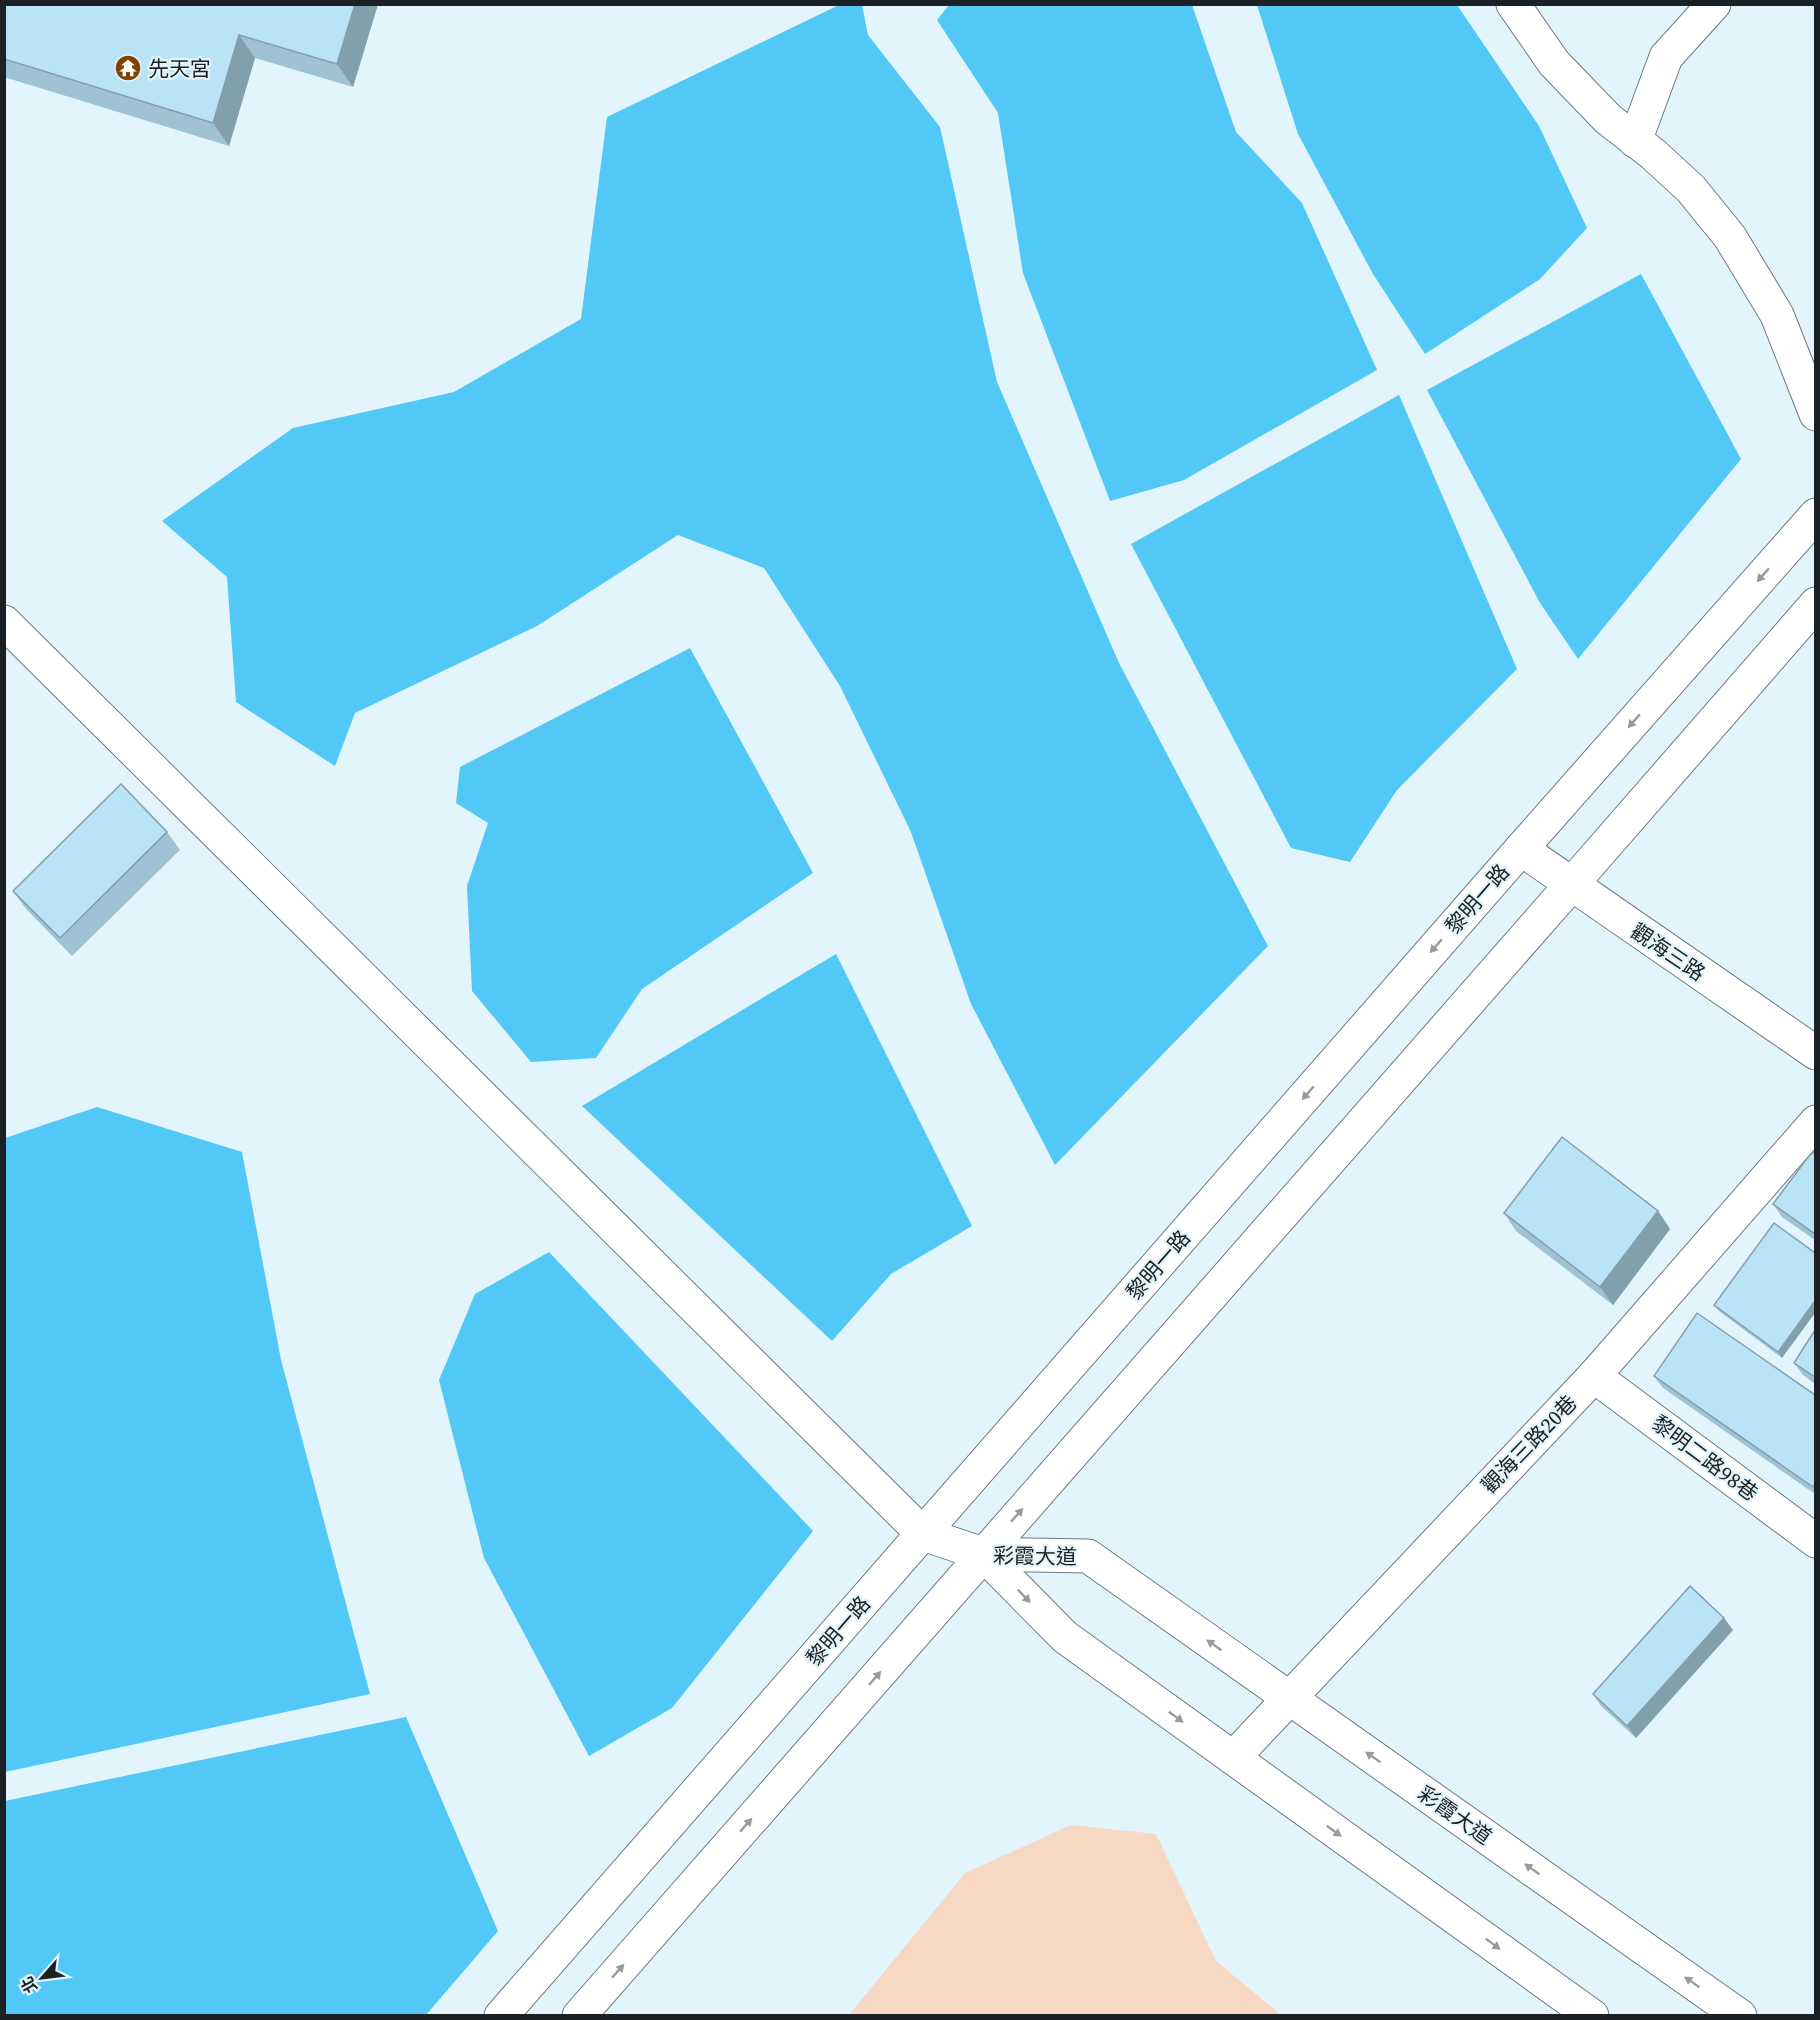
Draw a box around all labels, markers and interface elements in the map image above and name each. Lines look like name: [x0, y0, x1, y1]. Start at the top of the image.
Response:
temple icon: 先天宮: [113, 53, 143, 83]
place label: 先天宮: [148, 54, 211, 83]
one-way arrow: [1757, 567, 1770, 582]
one-way arrow: [1628, 713, 1641, 728]
street label: 黎明一路: [1439, 858, 1515, 940]
street label: 觀海三路: [1625, 916, 1711, 988]
one-way arrow: [1430, 938, 1443, 953]
one-way arrow: [1302, 1085, 1315, 1100]
street label: 黎明一路: [1120, 1224, 1196, 1306]
street label: 觀海三路20巷: [1475, 1389, 1583, 1499]
street label: 黎明二路98巷: [1646, 1409, 1764, 1507]
one-way arrow: [1010, 1508, 1024, 1523]
street label: 彩霞大道: [993, 1541, 1077, 1571]
one-way arrow: [1017, 1588, 1031, 1603]
street label: 黎明一路: [800, 1590, 876, 1672]
one-way arrow: [1206, 1639, 1222, 1651]
one-way arrow: [868, 1671, 881, 1686]
one-way arrow: [1167, 1711, 1183, 1723]
one-way arrow: [1366, 1751, 1382, 1763]
street label: 彩霞大道: [1412, 1779, 1498, 1851]
one-way arrow: [739, 1818, 752, 1833]
one-way arrow: [1326, 1825, 1342, 1837]
one-way arrow: [1525, 1863, 1541, 1875]
one-way arrow: [1484, 1938, 1500, 1950]
north arrow: [12, 1948, 72, 2008]
one-way arrow: [611, 1964, 625, 1979]
text: 北: [15, 1973, 42, 1997]
one-way arrow: [1684, 1976, 1700, 1988]

